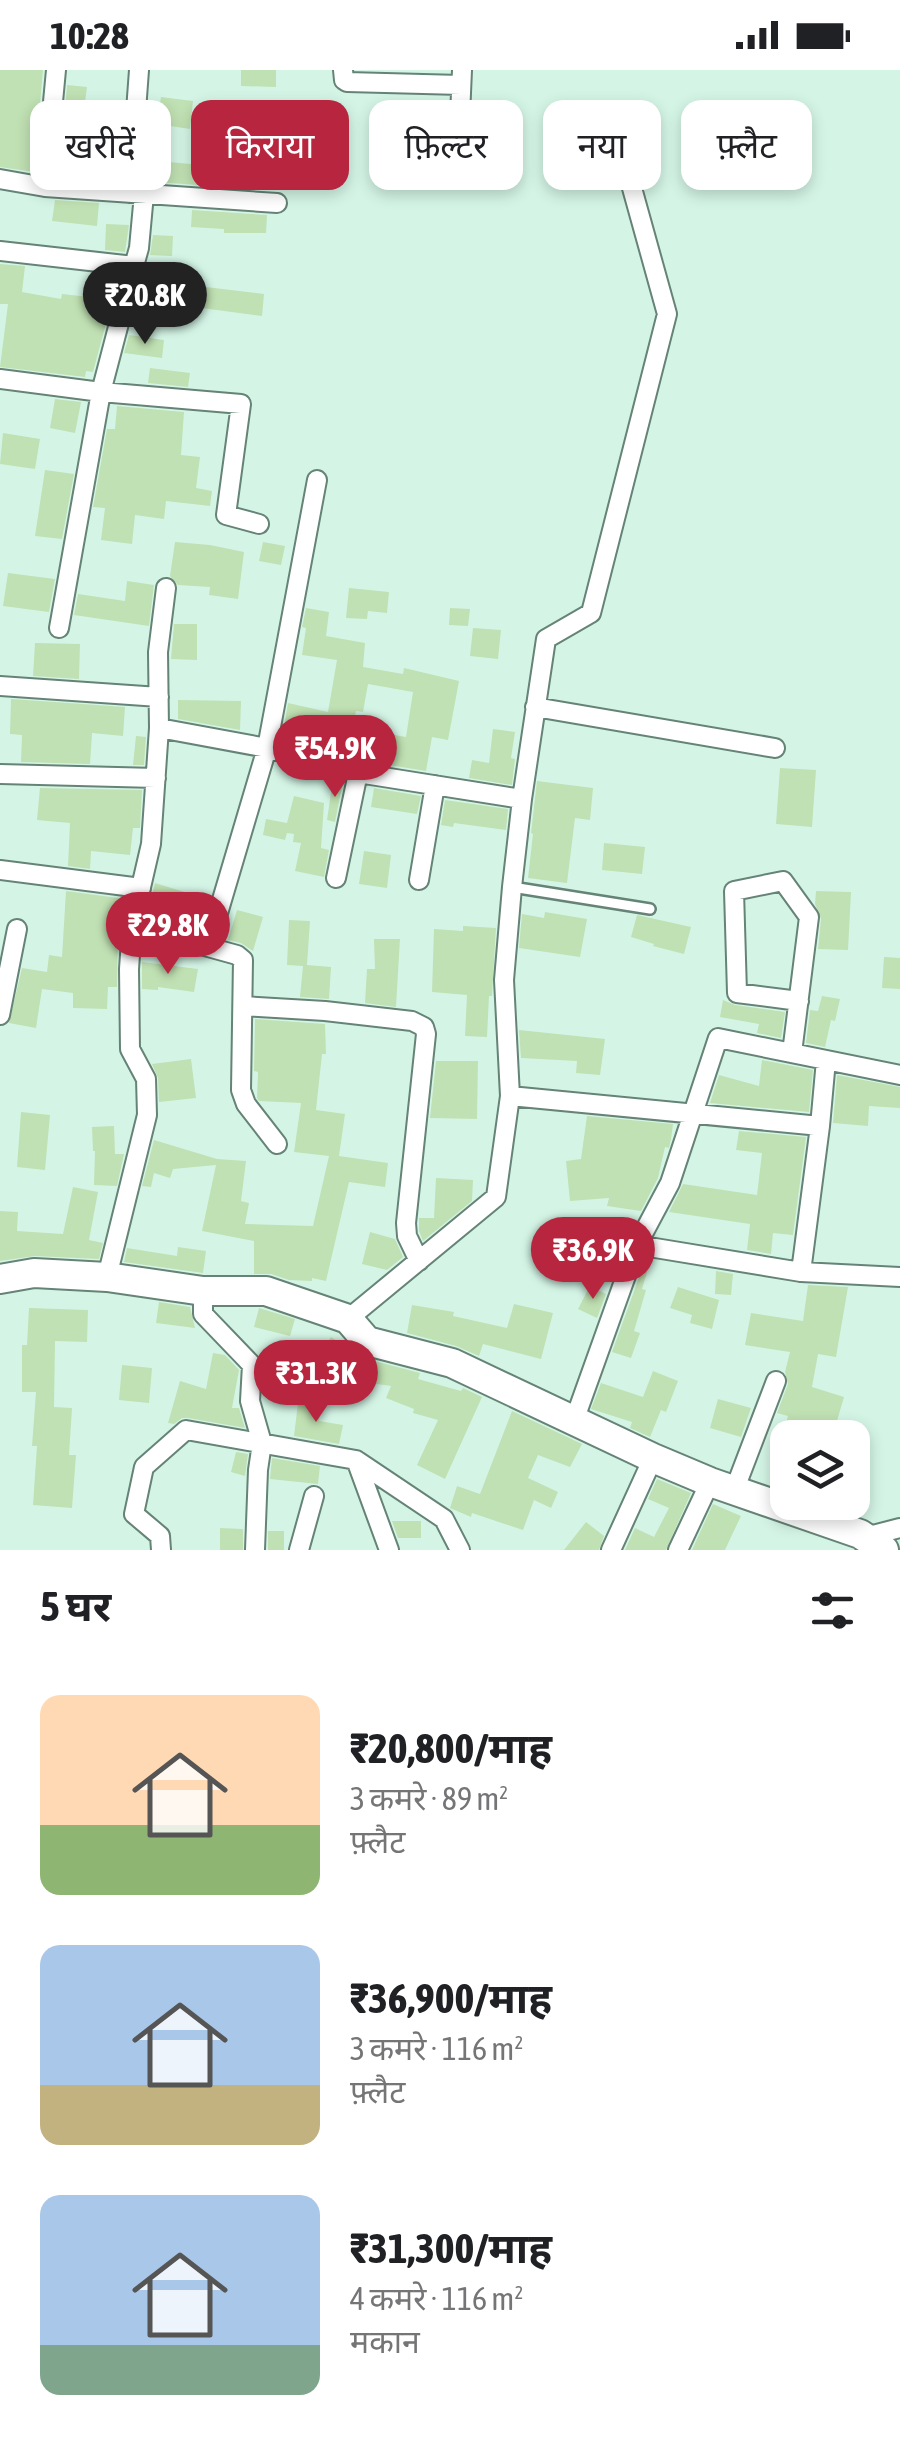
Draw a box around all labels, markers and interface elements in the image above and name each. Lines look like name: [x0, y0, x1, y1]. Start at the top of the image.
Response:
text: 10:28: [50, 14, 129, 57]
chip: खरीदें: [30, 100, 171, 190]
chip: किराया: [191, 100, 349, 190]
chip: फ़िल्टर: [369, 100, 523, 190]
chip: नया: [543, 100, 661, 190]
chip: फ़्लैट: [681, 100, 812, 190]
pin: ₹20.8K: [64, 262, 226, 347]
text: ₹20.8K: [105, 276, 185, 313]
pin: ₹54.9K: [254, 715, 416, 800]
text: ₹54.9K: [295, 729, 375, 766]
pin: ₹29.8K: [87, 892, 249, 977]
text: ₹29.8K: [128, 906, 208, 943]
pin: ₹36.9K: [512, 1217, 674, 1302]
text: ₹36.9K: [553, 1231, 633, 1268]
pin: ₹31.3K: [235, 1340, 397, 1425]
text: ₹31.3K: [276, 1354, 356, 1391]
map controls: [770, 1420, 870, 1520]
button: layers: [770, 1420, 870, 1520]
text: 5 घर: [40, 1582, 111, 1630]
icon: filters: [805, 1583, 860, 1638]
text: ₹20,800/माह: [350, 1724, 552, 1772]
icon: home: [120, 1735, 240, 1855]
text: 3 कमरे · 89 m²: [350, 1780, 508, 1817]
text: फ़्लैट: [350, 1823, 405, 1860]
text: ₹36,900/माह: [350, 1974, 552, 2022]
icon: home: [120, 1985, 240, 2105]
text: 3 कमरे · 116 m²: [350, 2030, 523, 2067]
text: फ़्लैट: [350, 2073, 405, 2110]
text: ₹31,300/माह: [350, 2224, 552, 2272]
icon: home: [120, 2235, 240, 2355]
text: 4 कमरे · 116 m²: [350, 2280, 523, 2317]
text: मकान: [350, 2323, 420, 2360]

